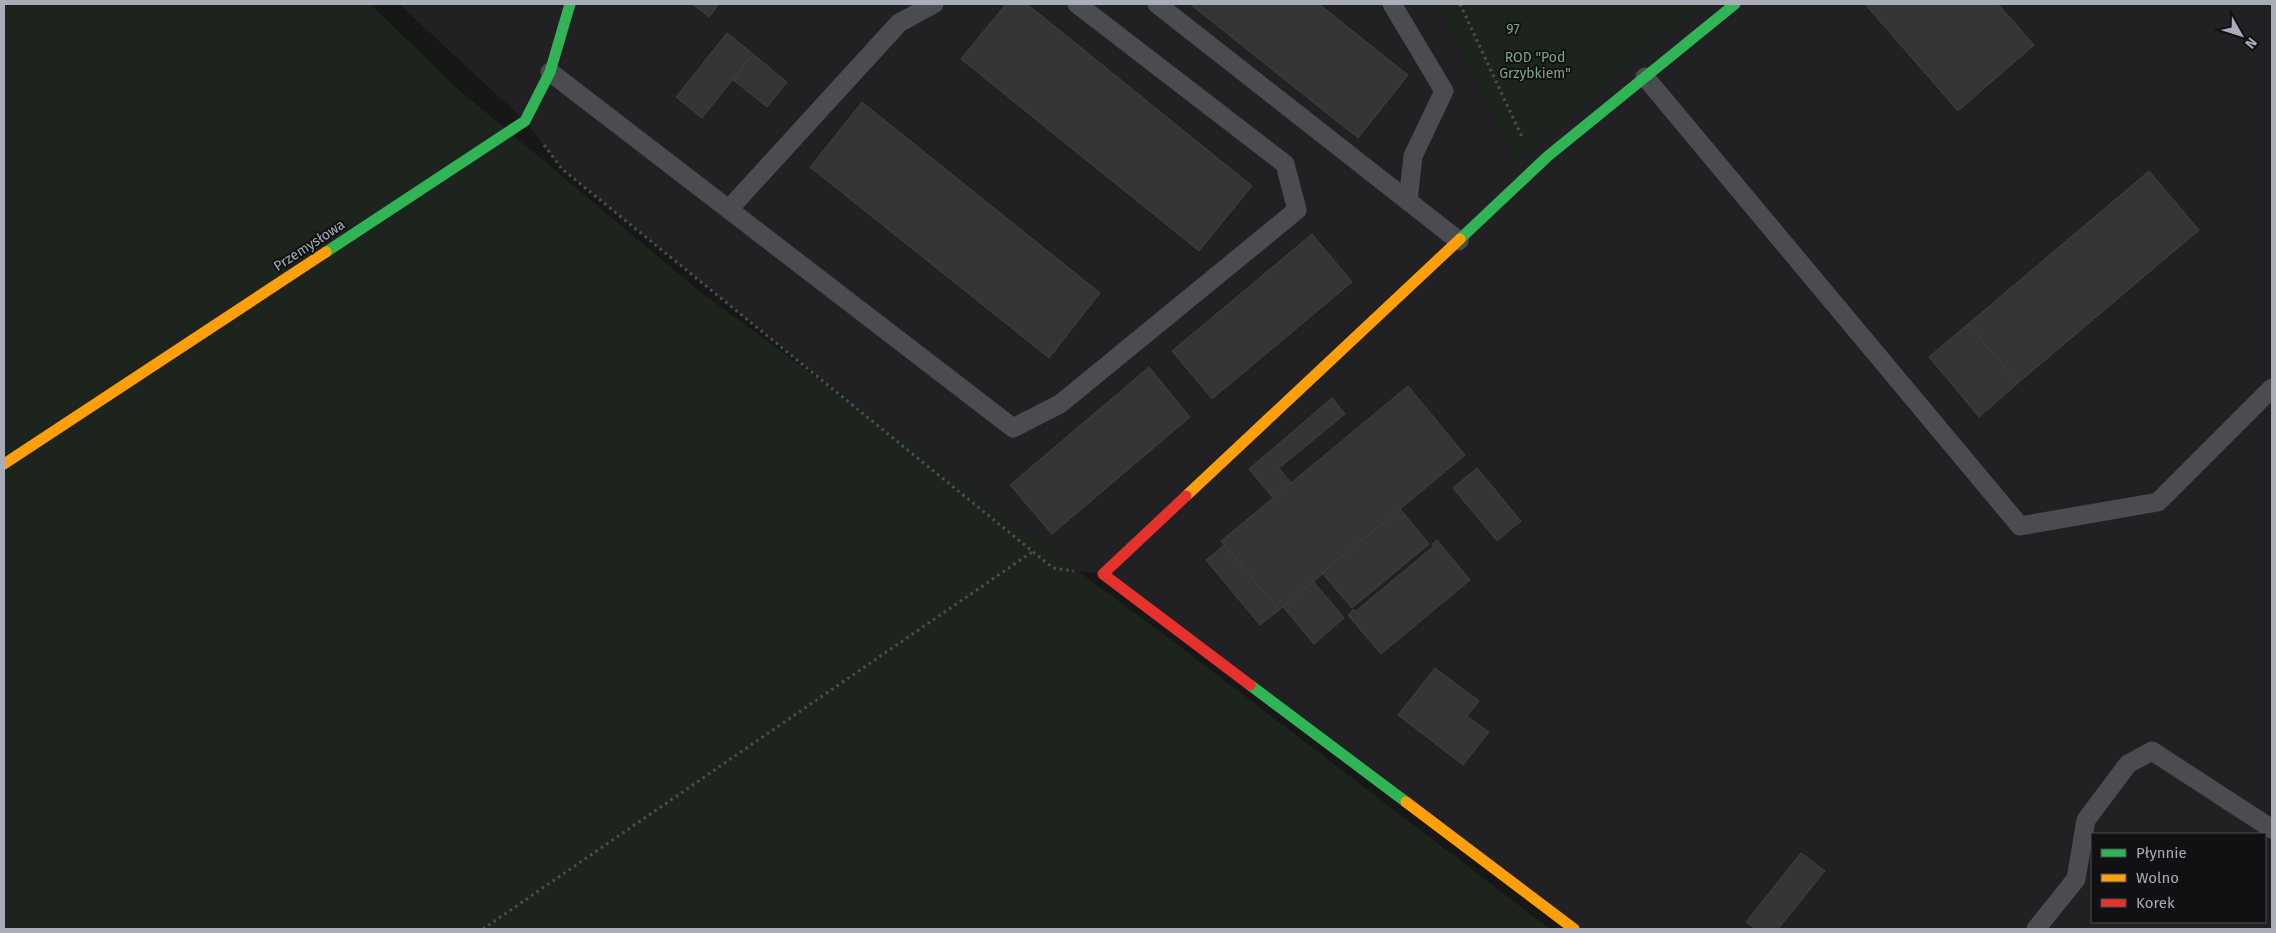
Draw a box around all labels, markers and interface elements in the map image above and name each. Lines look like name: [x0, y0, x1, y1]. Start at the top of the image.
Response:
north arrow: [2216, 10, 2266, 60]
park label: 97: [1506, 21, 1520, 38]
text: N: [2241, 34, 2260, 52]
park label: ROD "Pod Grzybkiem": [1499, 49, 1571, 82]
street label: Przemysłowa: [270, 216, 348, 275]
legend: [2091, 833, 2266, 923]
text: Płynnie: [2136, 844, 2187, 862]
text: Wolno: [2136, 869, 2179, 887]
text: Korek: [2136, 894, 2175, 912]

